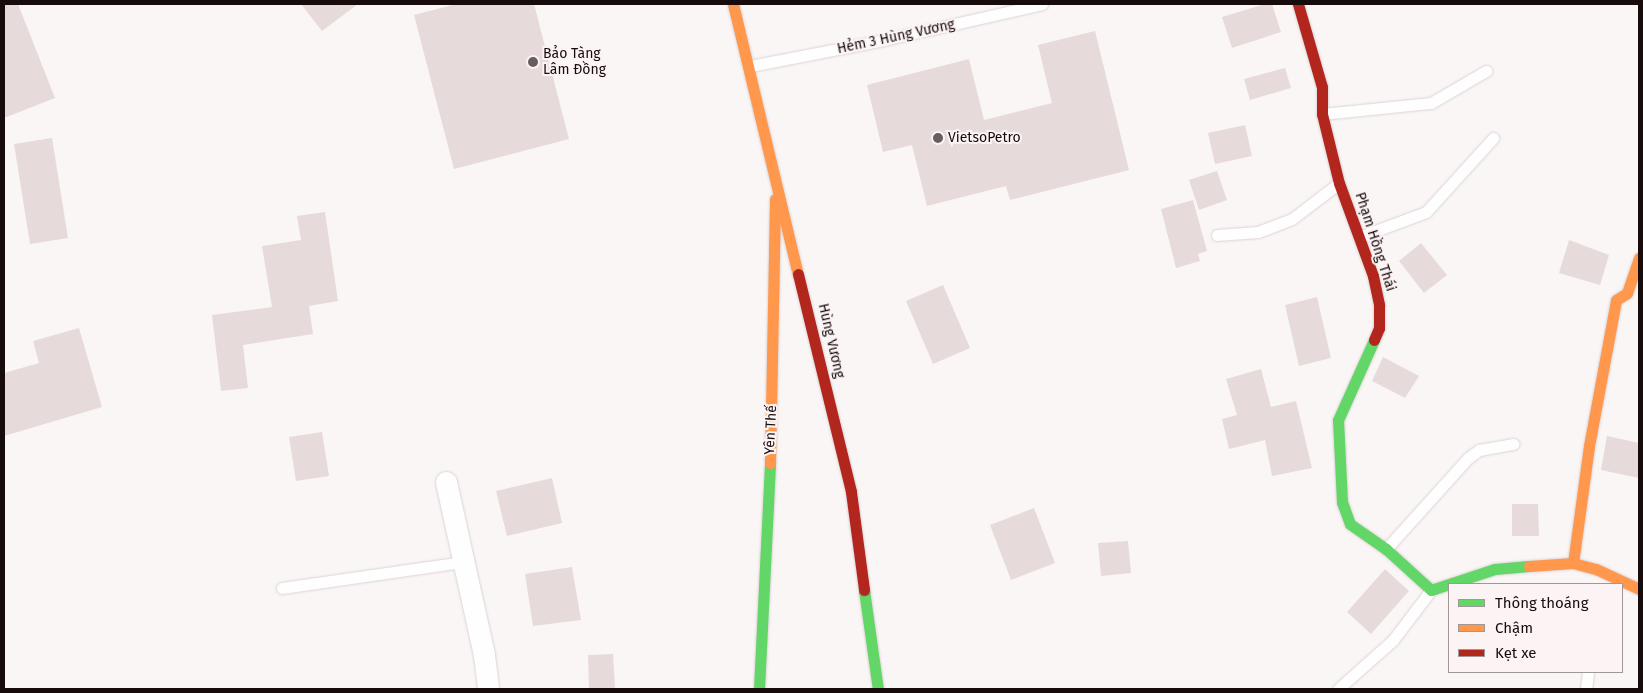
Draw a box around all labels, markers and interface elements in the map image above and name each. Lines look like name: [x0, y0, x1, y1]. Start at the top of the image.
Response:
street label: Hẻm 3 Hùng Vương: [836, 16, 956, 58]
place label: Bảo Tàng Lâm Đồng: [543, 46, 606, 78]
marker: Bảo Tàng Lâm Đồng: [527, 56, 539, 68]
place label: VietsoPetro: [948, 130, 1021, 146]
marker: VietsoPetro: [932, 132, 944, 144]
street label: Phạm Hồng Thái: [1351, 190, 1399, 294]
street label: Hùng Vương: [814, 302, 848, 380]
street label: Yên Thế: [761, 405, 781, 455]
legend: [1448, 583, 1623, 673]
text: Thông thoáng: [1495, 594, 1588, 612]
text: Chậm: [1495, 619, 1533, 637]
text: Kẹt xe: [1495, 644, 1537, 662]

